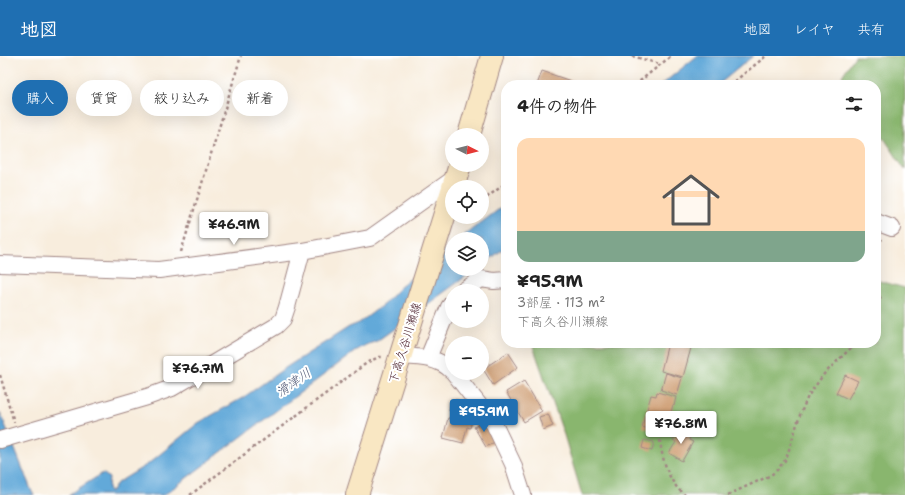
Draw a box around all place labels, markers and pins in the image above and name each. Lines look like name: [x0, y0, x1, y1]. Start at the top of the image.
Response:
pin: ¥46.9M: [201, 212, 267, 246]
pin: ¥76.7M: [165, 356, 231, 390]
pin: ¥95.9M: [451, 399, 517, 433]
pin: ¥76.8M: [648, 411, 714, 445]

